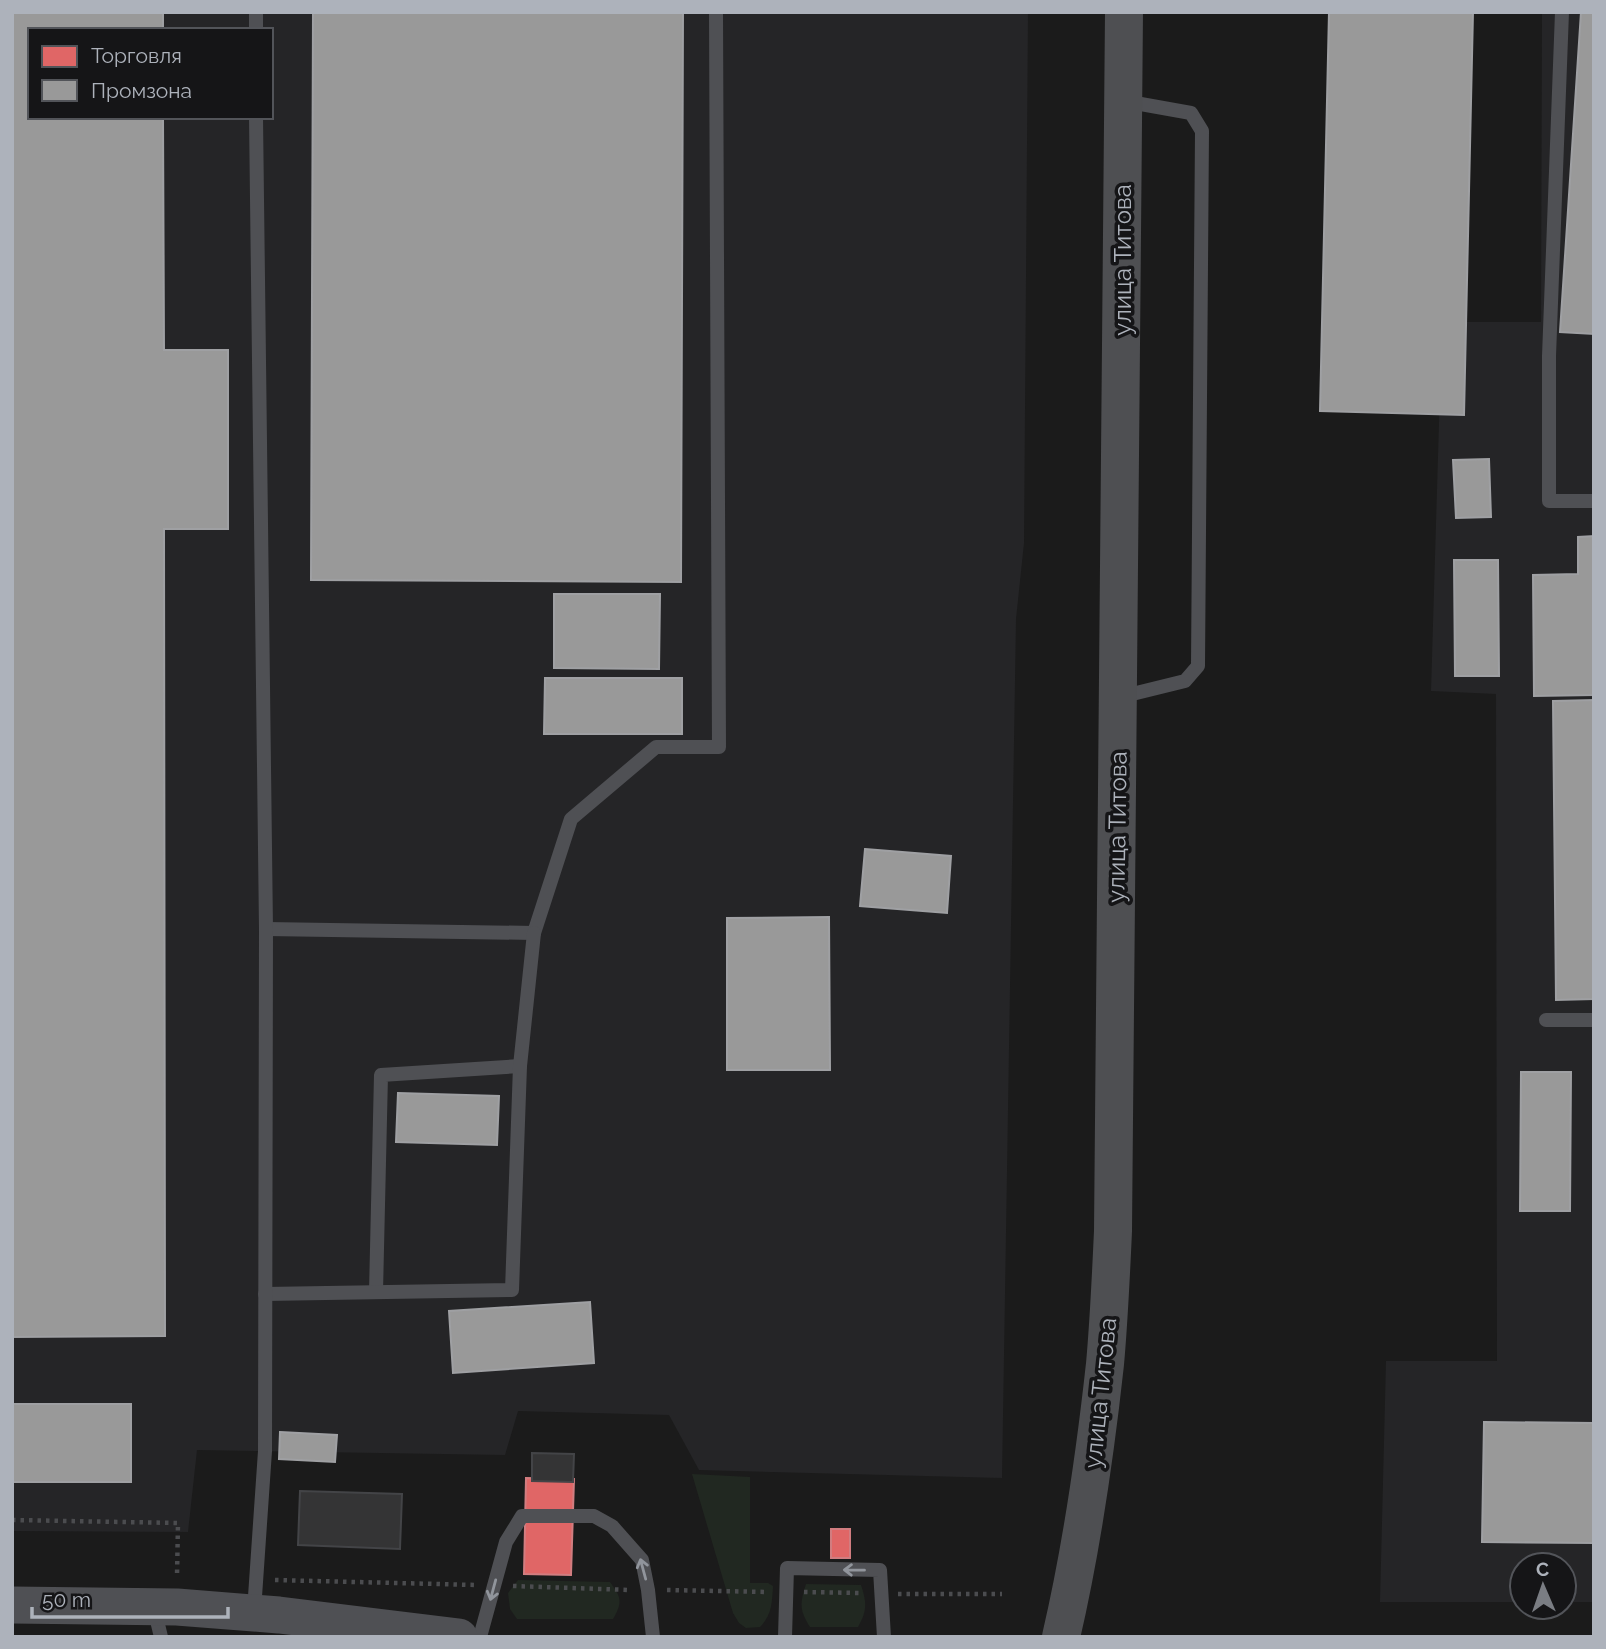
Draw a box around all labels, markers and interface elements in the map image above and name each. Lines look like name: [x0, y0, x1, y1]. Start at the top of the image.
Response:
legend: [28, 28, 273, 119]
text: Торговля: [91, 43, 182, 68]
text: Промзона: [91, 78, 192, 103]
street label: улица Титова: [1108, 184, 1137, 336]
street label: улица Титова: [1101, 751, 1133, 903]
street label: улица Титова: [1078, 1316, 1122, 1470]
north arrow: [1508, 1551, 1578, 1621]
text: С: [1536, 1558, 1549, 1580]
one-way arrow: [636, 1559, 649, 1581]
one-way arrow: [843, 1563, 866, 1576]
scale bar: [32, 1576, 228, 1620]
one-way arrow: [486, 1578, 499, 1601]
text: 50 m: [42, 1587, 91, 1612]

